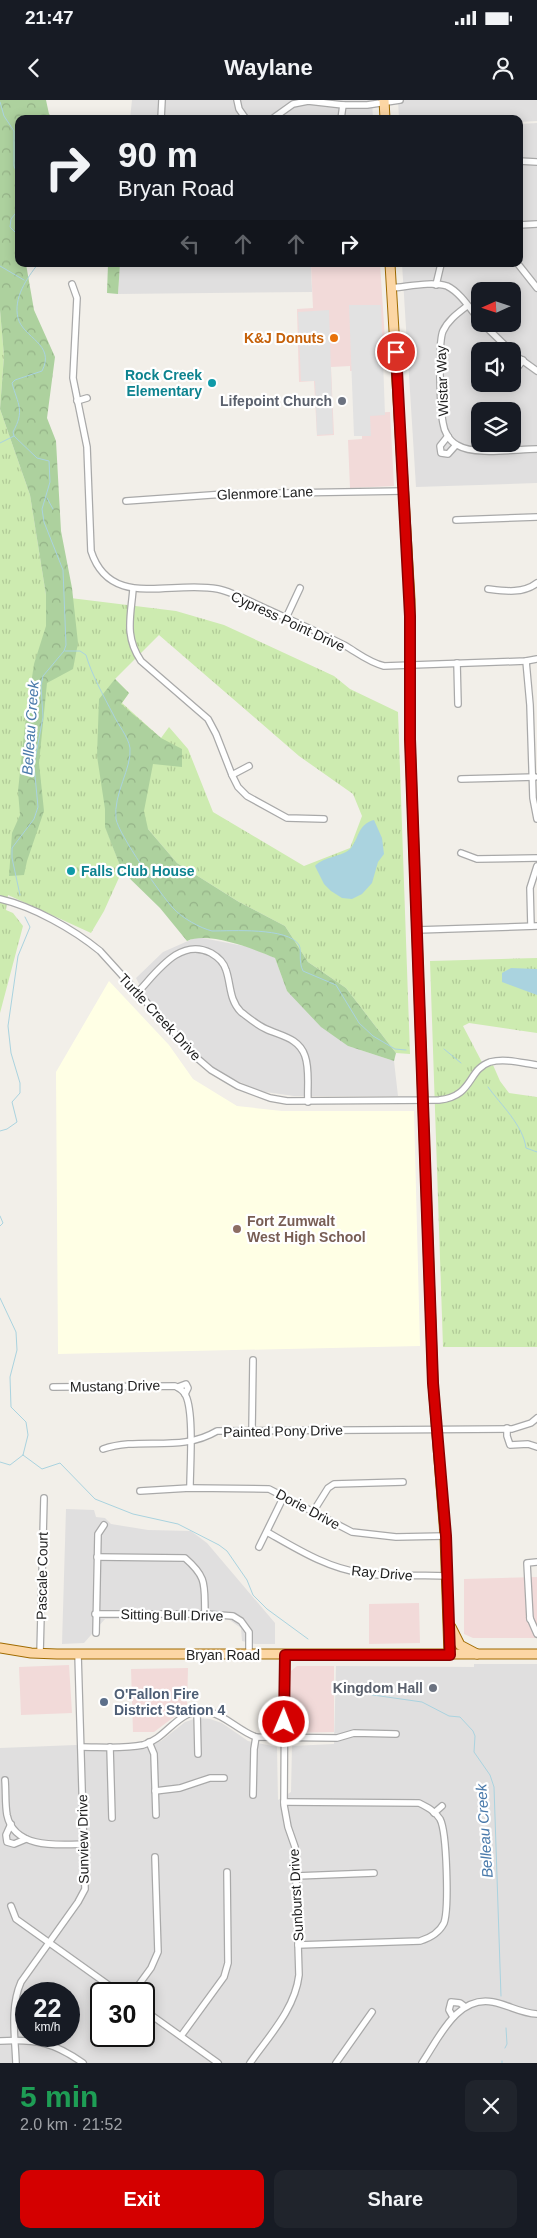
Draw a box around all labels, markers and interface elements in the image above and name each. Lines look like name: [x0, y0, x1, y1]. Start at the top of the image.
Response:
text: 21:47: [25, 7, 74, 28]
icon: back: [20, 54, 48, 82]
icon: person: [489, 54, 517, 82]
text: Waylane: [224, 55, 313, 80]
icon: right: [35, 135, 100, 200]
text: 90 m: [118, 135, 198, 174]
text: Bryan Road: [118, 176, 234, 201]
icon: left: [176, 230, 204, 258]
icon: ahead: [229, 230, 257, 258]
icon: ahead: [282, 230, 310, 258]
icon: right: [335, 230, 363, 258]
north arrow: [471, 282, 521, 332]
map controls: [471, 282, 521, 452]
place label: K&J Donuts: [244, 330, 324, 346]
pin: [375, 331, 417, 373]
marker: K&J Donuts: [328, 332, 340, 344]
icon: arrive: [382, 338, 410, 366]
button: sound: [471, 342, 521, 392]
street label: Wistar Way: [433, 345, 451, 417]
place label: Rock Creek Elementary: [125, 367, 202, 399]
marker: Rock Creek Elementary: [206, 377, 218, 389]
place label: Lifepoint Church: [220, 393, 332, 409]
marker: Lifepoint Church: [336, 395, 348, 407]
button: layers: [471, 402, 521, 452]
street label: Glenmore Lane: [216, 483, 314, 503]
street label: Cypress Point Drive: [229, 588, 348, 654]
water label: Belleau Creek: [18, 679, 42, 776]
place label: Falls Club House: [81, 863, 195, 879]
marker: Falls Club House: [65, 865, 77, 877]
street label: Turtle Creek Drive: [116, 970, 205, 1064]
place label: Fort Zumwalt West High School: [247, 1213, 366, 1245]
marker: Fort Zumwalt West High School: [231, 1223, 243, 1235]
street label: Mustang Drive: [70, 1377, 160, 1395]
street label: Painted Pony Drive: [223, 1422, 343, 1440]
street label: Dorie Drive: [273, 1486, 343, 1533]
street label: Pascale Court: [33, 1532, 51, 1620]
street label: Ray Drive: [351, 1562, 414, 1584]
street label: Sitting Bull Drive: [121, 1606, 224, 1624]
street label: Bryan Road: [186, 1647, 260, 1663]
place label: Kingdom Hall: [333, 1680, 423, 1696]
marker: Kingdom Hall: [427, 1682, 439, 1694]
place label: O'Fallon Fire District Station 4: [114, 1686, 225, 1718]
position arrow: [257, 1695, 309, 1747]
marker: O'Fallon Fire District Station 4: [98, 1696, 110, 1708]
water label: Belleau Creek: [472, 1782, 496, 1879]
street label: Sunview Drive: [74, 1794, 92, 1884]
street label: Sunburst Drive: [286, 1848, 306, 1942]
speed limit sign: 30: [90, 1982, 155, 2047]
text: 22: [34, 1994, 61, 2022]
text: km/h: [34, 2020, 61, 2034]
text: 5 min: [20, 2080, 98, 2113]
button: close: [465, 2080, 517, 2132]
text: 2.0 km · 21:52: [20, 2116, 122, 2133]
button: Exit: [20, 2170, 264, 2228]
button: Share: [274, 2170, 517, 2228]

